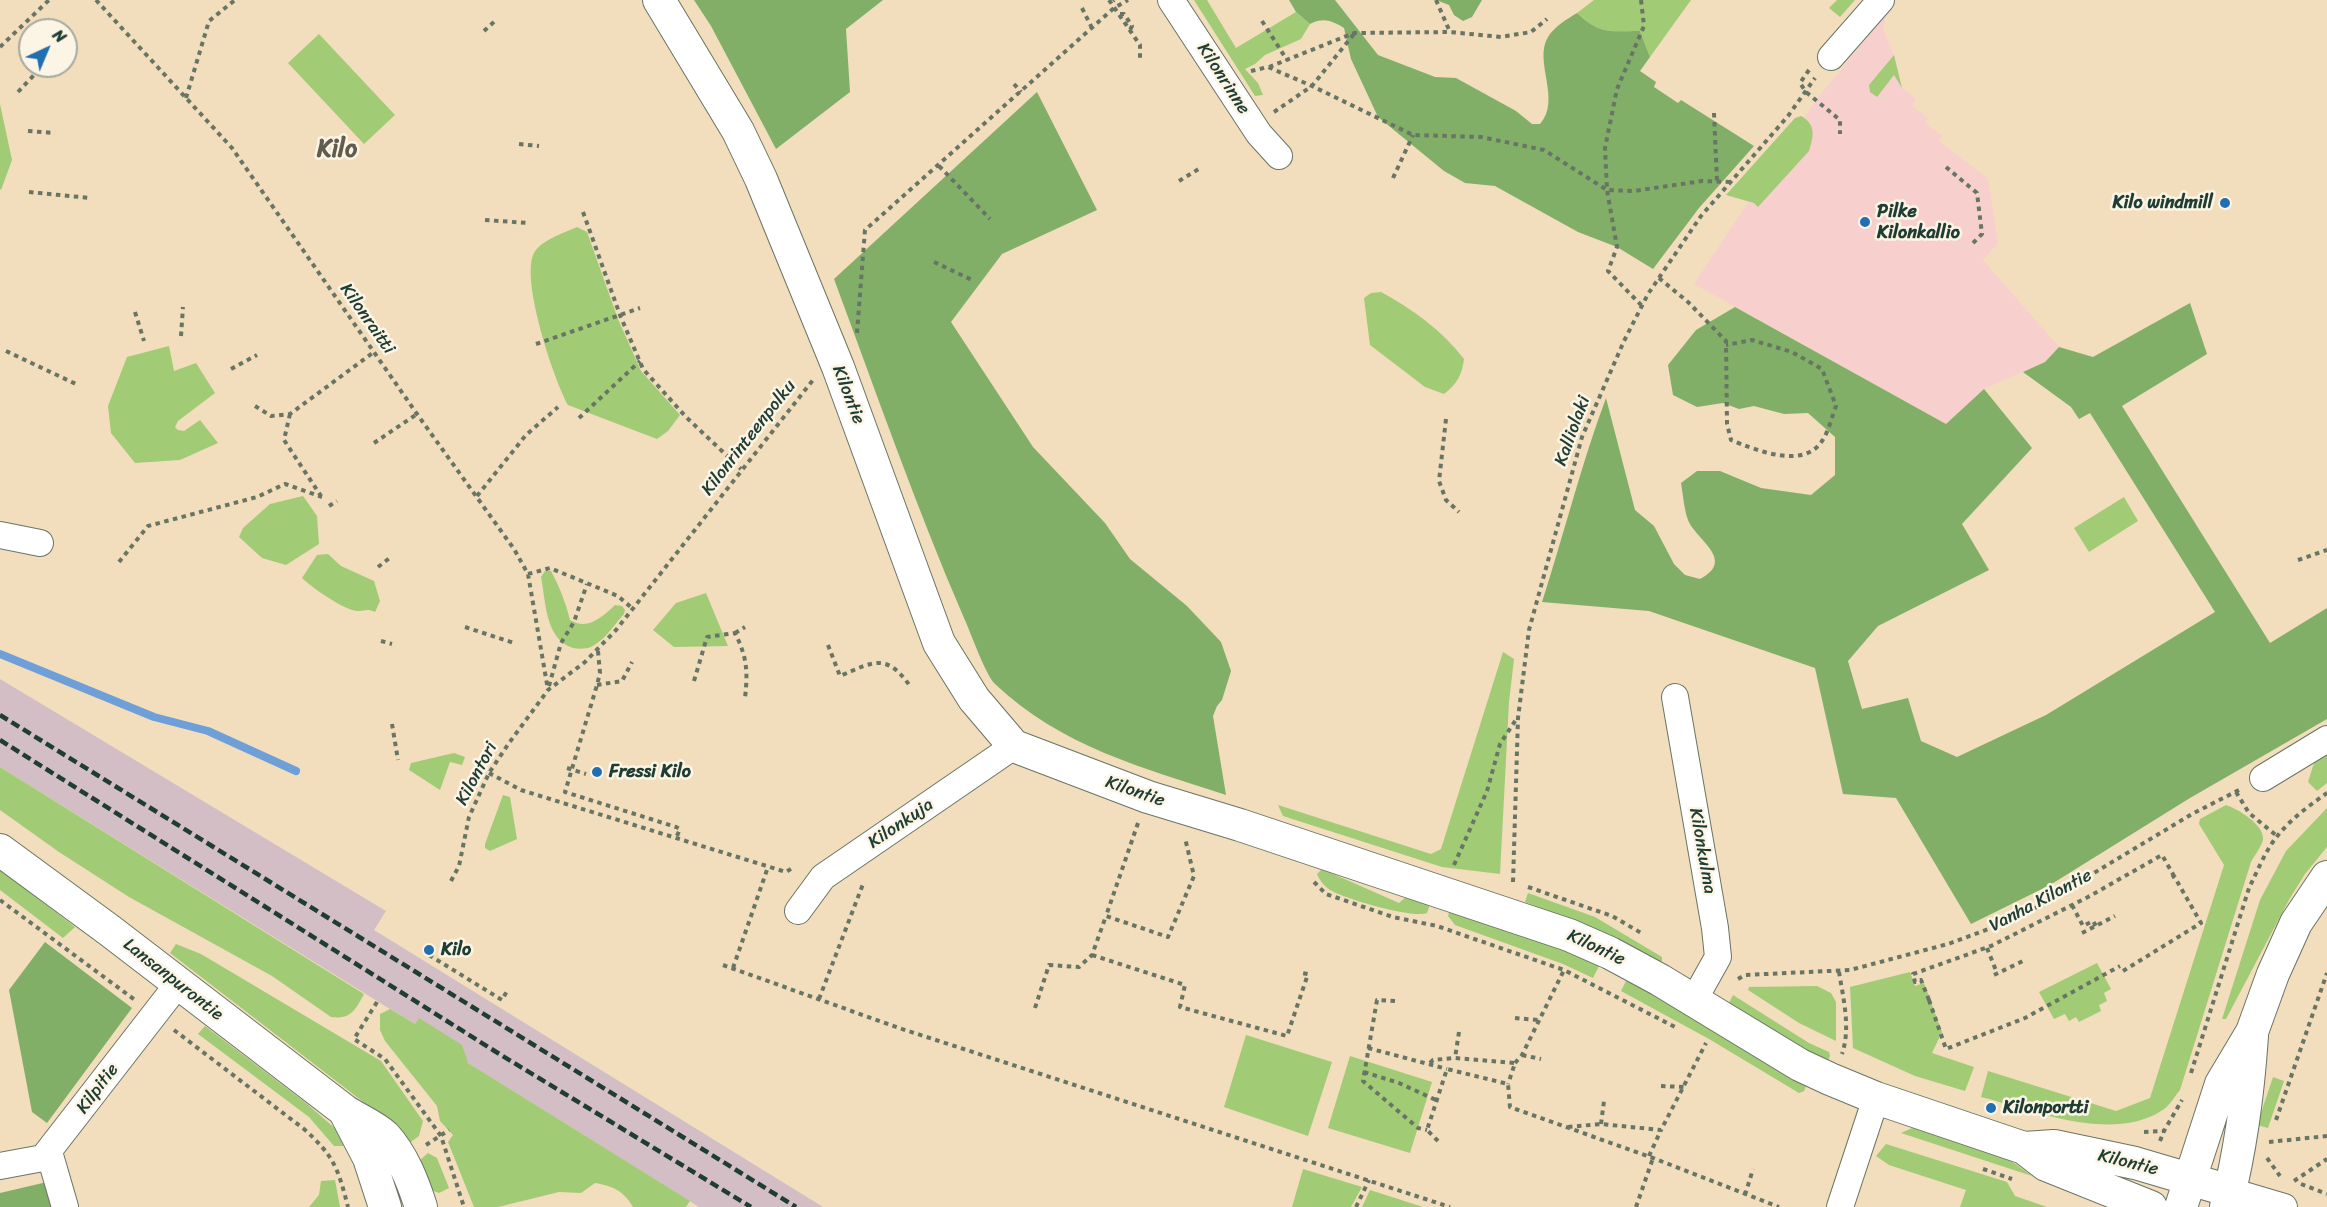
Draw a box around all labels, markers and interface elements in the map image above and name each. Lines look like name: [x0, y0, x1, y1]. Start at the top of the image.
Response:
north arrow: [18, 18, 78, 78]
text: N: [45, 22, 74, 50]
street label: Kilonrinne: [1192, 39, 1254, 119]
district label: Kilo: [317, 136, 357, 164]
place label: Kilo windmill: [2112, 192, 2213, 214]
marker: Kilo windmill: [2218, 196, 2232, 210]
place label: Pilke Kilonkallio: [1877, 201, 1960, 244]
marker: Pilke Kilonkallio: [1858, 215, 1872, 229]
street label: Kilonraitti: [335, 280, 399, 358]
street label: Kilontie: [827, 362, 869, 428]
street label: Kilonrinteenpolku: [697, 376, 801, 500]
street label: Kalliolaki: [1550, 393, 1596, 469]
street label: Kilontori: [451, 739, 503, 809]
place label: Fressi Kilo: [609, 761, 691, 783]
marker: Fressi Kilo: [590, 765, 604, 779]
street label: Kilontie: [1102, 772, 1168, 812]
street label: Kilonkuja: [864, 794, 938, 854]
street label: Kilonkulma: [1684, 806, 1720, 896]
street label: Vanha Kilontie: [1986, 865, 2096, 937]
street label: Kilontie: [1564, 925, 1628, 971]
street label: Lansanpurontie: [119, 934, 227, 1026]
place label: Kilo: [441, 939, 471, 961]
marker: Kilo: [422, 943, 436, 957]
street label: Kilpitie: [72, 1060, 124, 1118]
place label: Kilonportti: [2003, 1097, 2089, 1119]
marker: Kilonportti: [1984, 1101, 1998, 1115]
street label: Kilontie: [2096, 1145, 2160, 1181]

